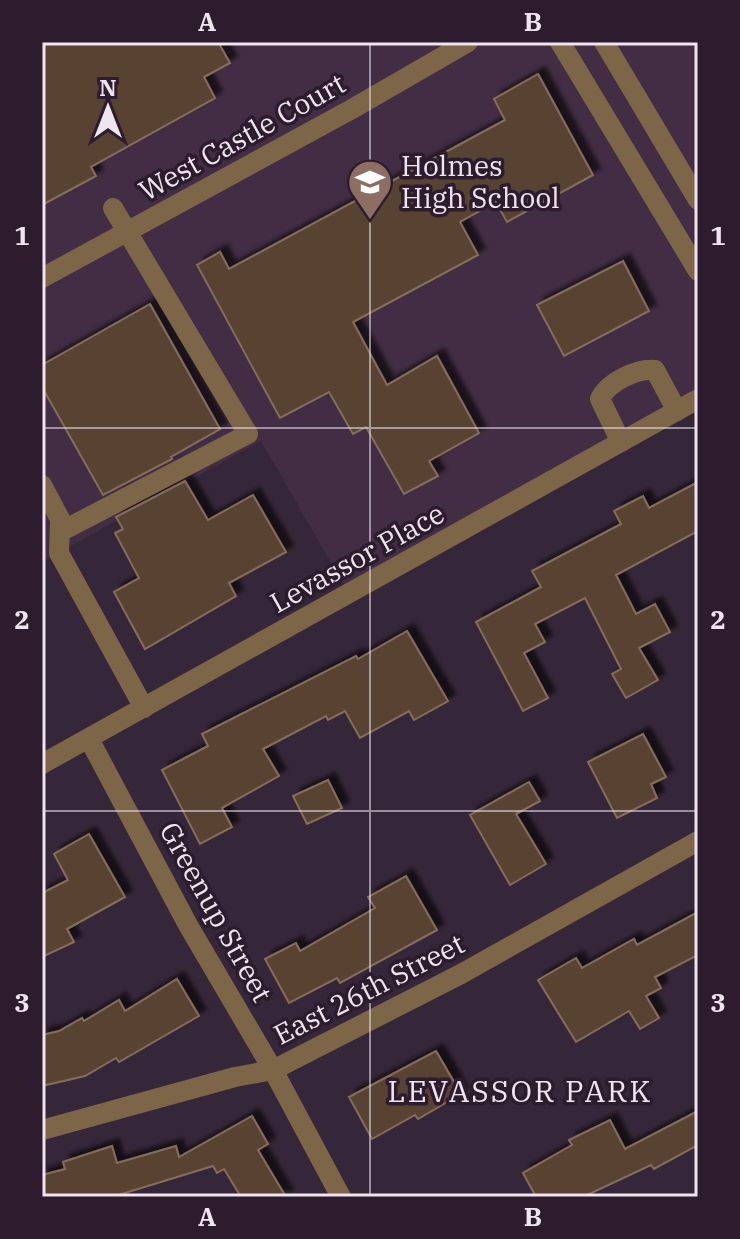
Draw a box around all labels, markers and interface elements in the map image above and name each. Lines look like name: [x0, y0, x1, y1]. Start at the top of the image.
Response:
text: A: [198, 4, 216, 38]
text: B: [524, 4, 542, 38]
street label: West Castle Court: [132, 64, 352, 209]
north arrow: [68, 68, 148, 148]
text: N: [99, 73, 117, 102]
place label: Holmes High School: [401, 147, 560, 216]
school or university icon: Holmes High School: [346, 158, 394, 221]
text: 1: [14, 218, 30, 252]
text: 1: [710, 218, 726, 252]
street label: Levassor Place: [263, 494, 450, 621]
text: 2: [14, 602, 30, 636]
text: 2: [710, 602, 726, 636]
street label: Greenup Street: [152, 815, 281, 1008]
street label: East 26th Street: [267, 925, 470, 1053]
text: 3: [14, 985, 30, 1019]
text: 3: [710, 985, 726, 1019]
district label: LEVASSOR PARK: [388, 1071, 652, 1110]
text: A: [198, 1199, 216, 1233]
text: B: [524, 1199, 542, 1233]

